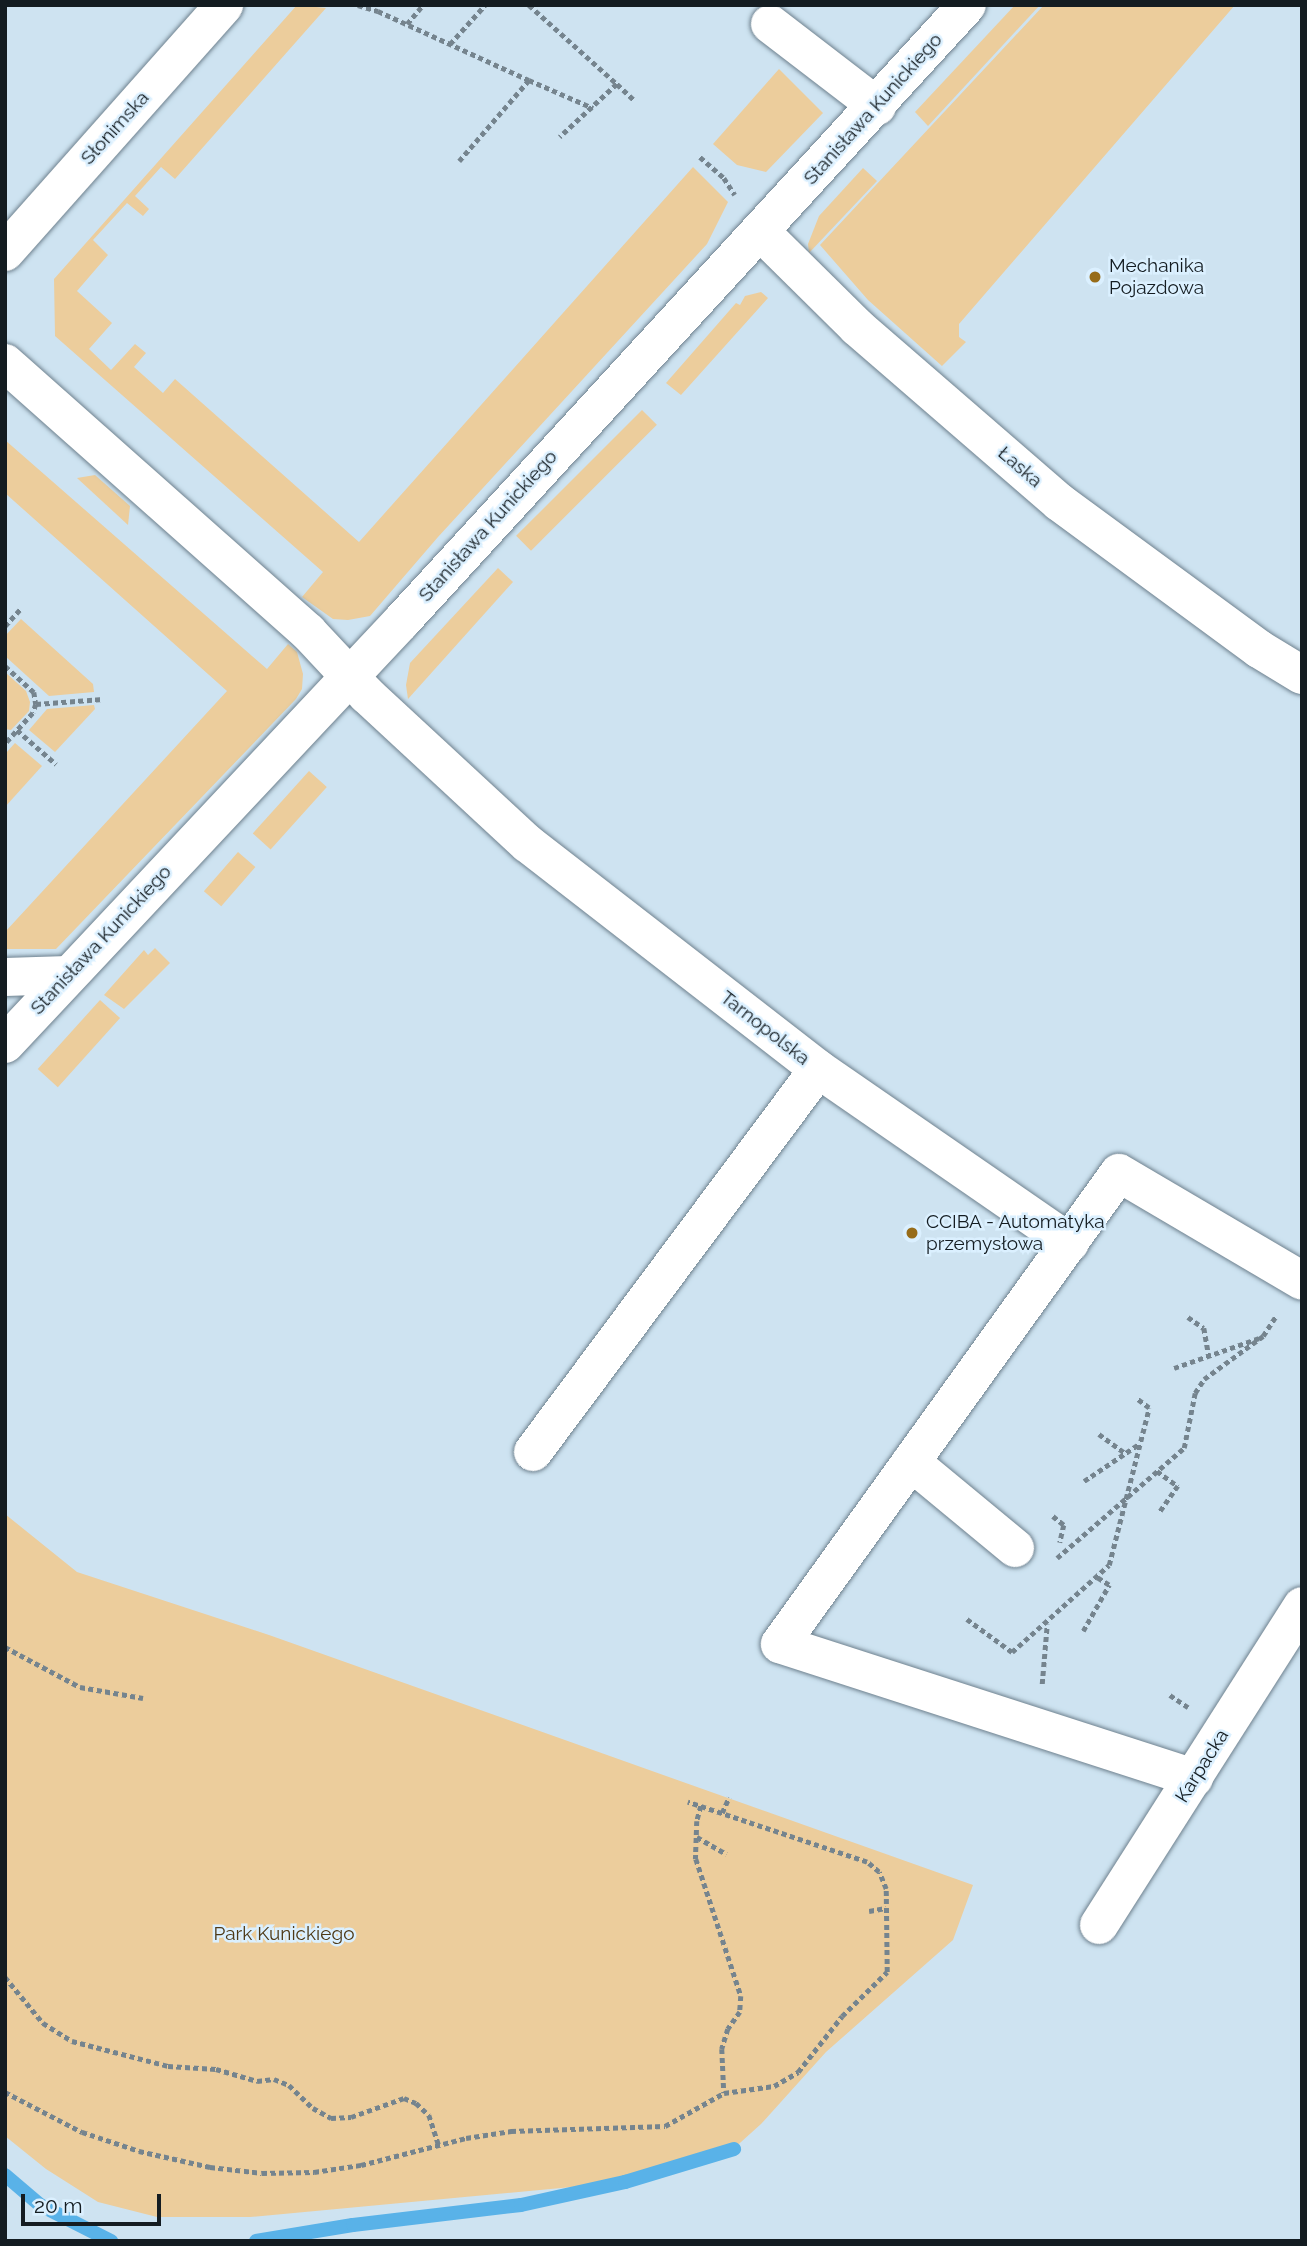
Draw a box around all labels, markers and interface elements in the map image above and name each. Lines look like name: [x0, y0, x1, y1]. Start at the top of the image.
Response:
street label: Stanisława Kunickiego: [799, 29, 947, 189]
street label: Słonimska: [76, 87, 154, 169]
place label: Mechanika Pojazdowa: [1109, 255, 1204, 299]
marker: Mechanika Pojazdowa: [1087, 269, 1103, 285]
street label: Łaska: [993, 442, 1047, 492]
street label: Stanisława Kunickiego: [414, 446, 562, 606]
street label: Stanisława Kunickiego: [26, 861, 176, 1019]
street label: Tarnopolska: [716, 986, 814, 1070]
place label: CCIBA - Automatyka przemysłowa: [926, 1211, 1106, 1255]
marker: CCIBA - Automatyka przemysłowa: [904, 1225, 920, 1241]
street label: Karpacka: [1171, 1725, 1233, 1807]
park label: Park Kunickiego: [214, 1923, 354, 1945]
scale bar: [24, 2180, 164, 2224]
text: 20 m: [34, 2193, 82, 2218]

